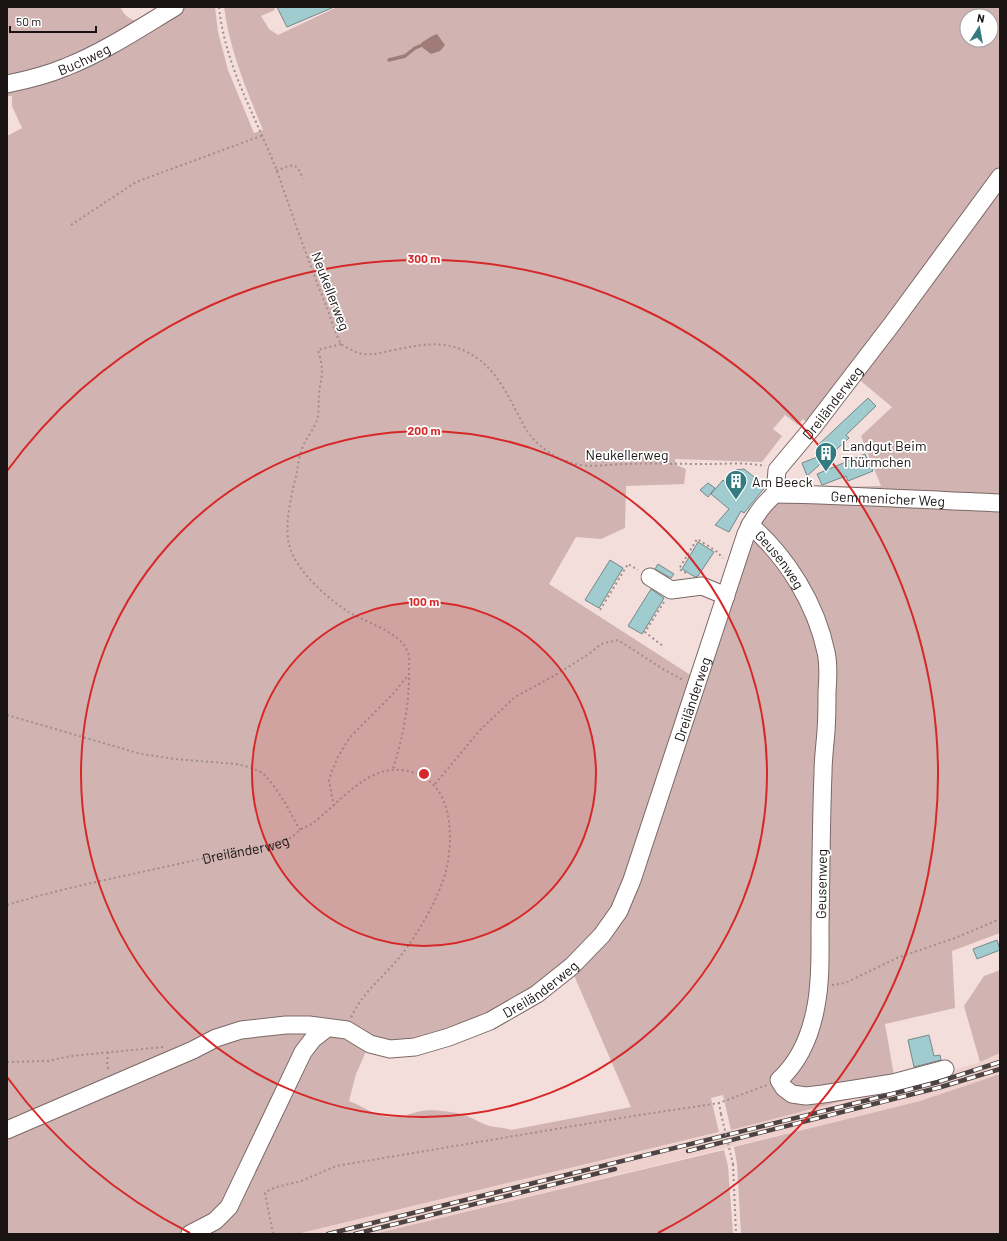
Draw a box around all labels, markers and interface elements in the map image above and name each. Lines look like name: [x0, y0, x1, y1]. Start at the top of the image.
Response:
scale bar: [10, 8, 96, 34]
north arrow: [959, 8, 999, 48]
text: N: [976, 11, 986, 25]
text: 50 m: [16, 14, 41, 28]
street label: Buchweg: [55, 39, 113, 78]
street label: Neukellerweg: [308, 249, 354, 333]
text: 300 m: [408, 251, 440, 265]
street label: Dreiländerweg: [798, 362, 865, 442]
text: 200 m: [408, 423, 440, 437]
place label: Landgut Beim Thürmchen: [842, 437, 926, 470]
building icon: Landgut Beim Thürmchen: [813, 440, 839, 473]
street label: Neukellerweg: [586, 446, 668, 463]
building icon: Am Beeck: [723, 468, 749, 501]
place label: Am Beeck: [752, 473, 813, 490]
street label: Gemmenicher Weg: [830, 487, 945, 509]
street label: Geusenweg: [752, 526, 808, 592]
text: 100 m: [409, 594, 439, 608]
street label: Dreiländerweg: [670, 655, 713, 744]
centre of rings: [417, 767, 431, 781]
street label: Dreiländerweg: [201, 831, 291, 867]
street label: Geusenweg: [812, 849, 830, 919]
street label: Dreiländerweg: [499, 957, 581, 1021]

